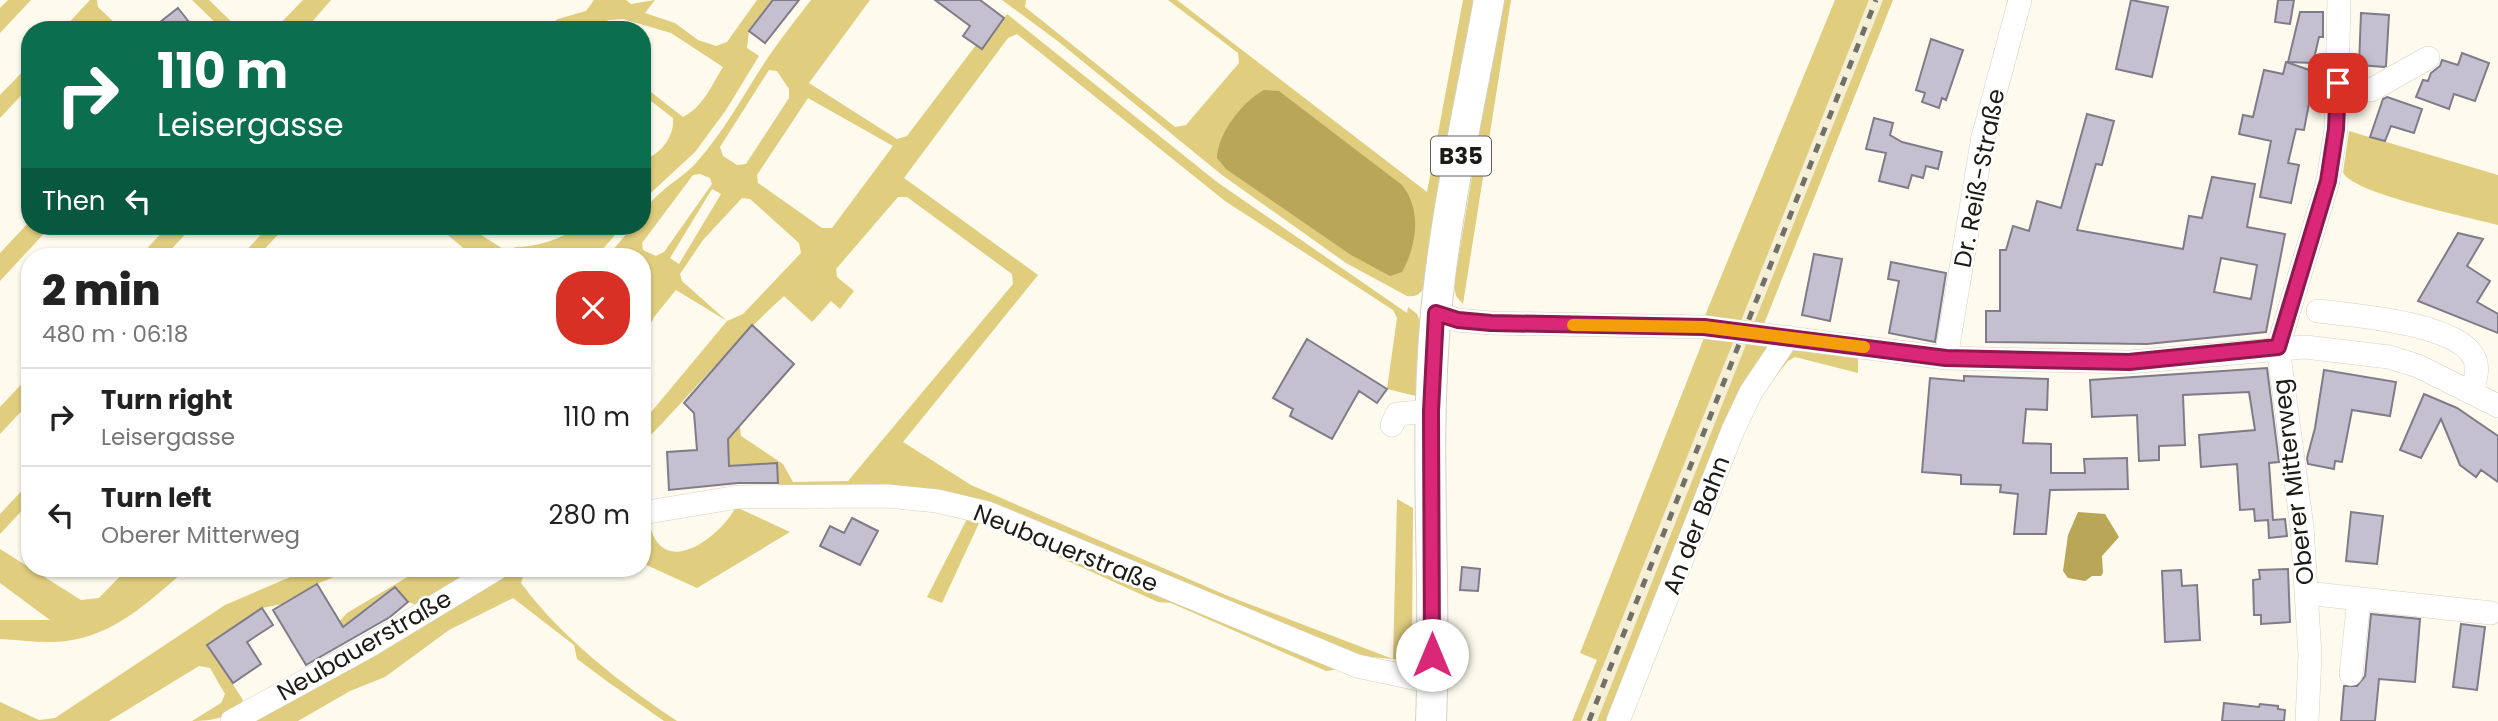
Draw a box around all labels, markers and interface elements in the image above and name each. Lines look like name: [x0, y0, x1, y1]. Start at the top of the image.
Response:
text: 110 m: [157, 37, 288, 105]
icon: right: [42, 49, 133, 140]
pin: [2308, 53, 2368, 113]
icon: arrive: [2319, 64, 2357, 102]
street label: Dr. Reiß-Straße: [1945, 86, 2013, 270]
text: Leisergasse: [157, 102, 344, 147]
road number: B35: [1431, 136, 1491, 176]
icon: left: [119, 182, 157, 220]
text: Then: [42, 183, 105, 219]
text: 2 min: [42, 261, 160, 320]
button: close: [556, 271, 630, 345]
text: 480 m · 06:18: [42, 318, 188, 350]
street label: Oberer Mitterweg: [2264, 377, 2322, 587]
text: Turn right: [101, 382, 233, 418]
icon: right: [42, 398, 80, 436]
text: 110 m: [563, 399, 630, 435]
text: Leisergasse: [101, 421, 235, 453]
street label: An der Bahn: [1654, 451, 1738, 599]
text: Turn left: [101, 480, 212, 516]
icon: left: [42, 496, 80, 534]
street label: Neubauerstraße: [969, 496, 1163, 600]
text: 280 m: [549, 497, 630, 533]
text: Oberer Mitterweg: [101, 519, 300, 551]
street label: Neubauerstraße: [271, 582, 457, 708]
position arrow: [1395, 618, 1469, 692]

